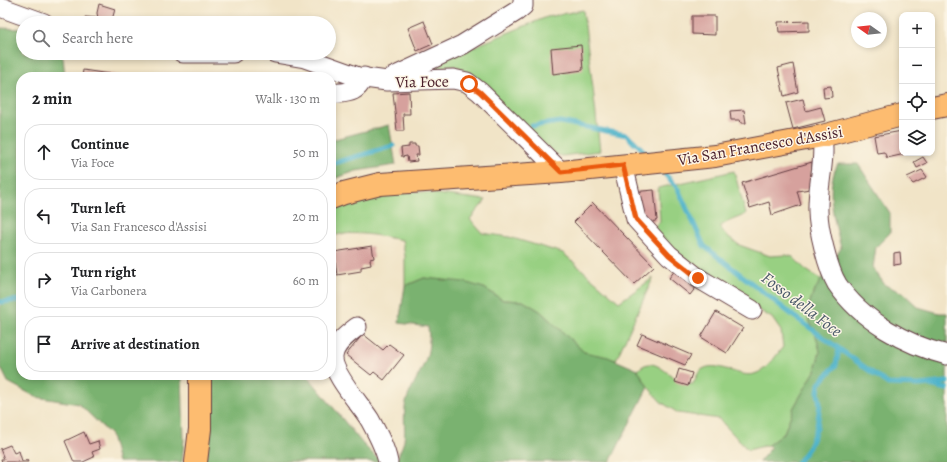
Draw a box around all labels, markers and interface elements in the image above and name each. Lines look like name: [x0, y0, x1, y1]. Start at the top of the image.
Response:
north arrow: [851, 12, 887, 48]
map controls: [899, 12, 935, 156]
button: +: [899, 12, 935, 48]
search box: [16, 16, 336, 60]
icon: search: [30, 27, 52, 49]
text: Search here: [62, 28, 133, 48]
button: −: [899, 48, 935, 84]
street label: Via Foce: [394, 71, 449, 93]
route start: [460, 75, 478, 93]
button: locate: [899, 84, 935, 120]
text: 2 min: [32, 87, 72, 110]
text: Walk · 130 m: [255, 90, 320, 107]
button: layers: [899, 120, 935, 156]
street label: Via San Francesco d'Assisi: [675, 121, 844, 172]
text: Continue: [71, 134, 129, 154]
icon: ahead: [33, 141, 55, 163]
text: 50 m: [293, 144, 319, 161]
text: Via Foce: [71, 154, 114, 171]
text: Turn left: [71, 198, 126, 218]
icon: left: [33, 205, 55, 227]
text: 20 m: [293, 208, 319, 225]
text: Via San Francesco d'Assisi: [71, 218, 207, 235]
text: Turn right: [71, 262, 136, 282]
water label: Fosso della Foce: [757, 267, 847, 342]
icon: right: [33, 269, 55, 291]
route end: [689, 269, 707, 287]
text: 60 m: [293, 272, 319, 289]
text: Via Carbonera: [71, 282, 147, 299]
icon: arrive: [33, 333, 55, 355]
text: Arrive at destination: [71, 334, 200, 354]

